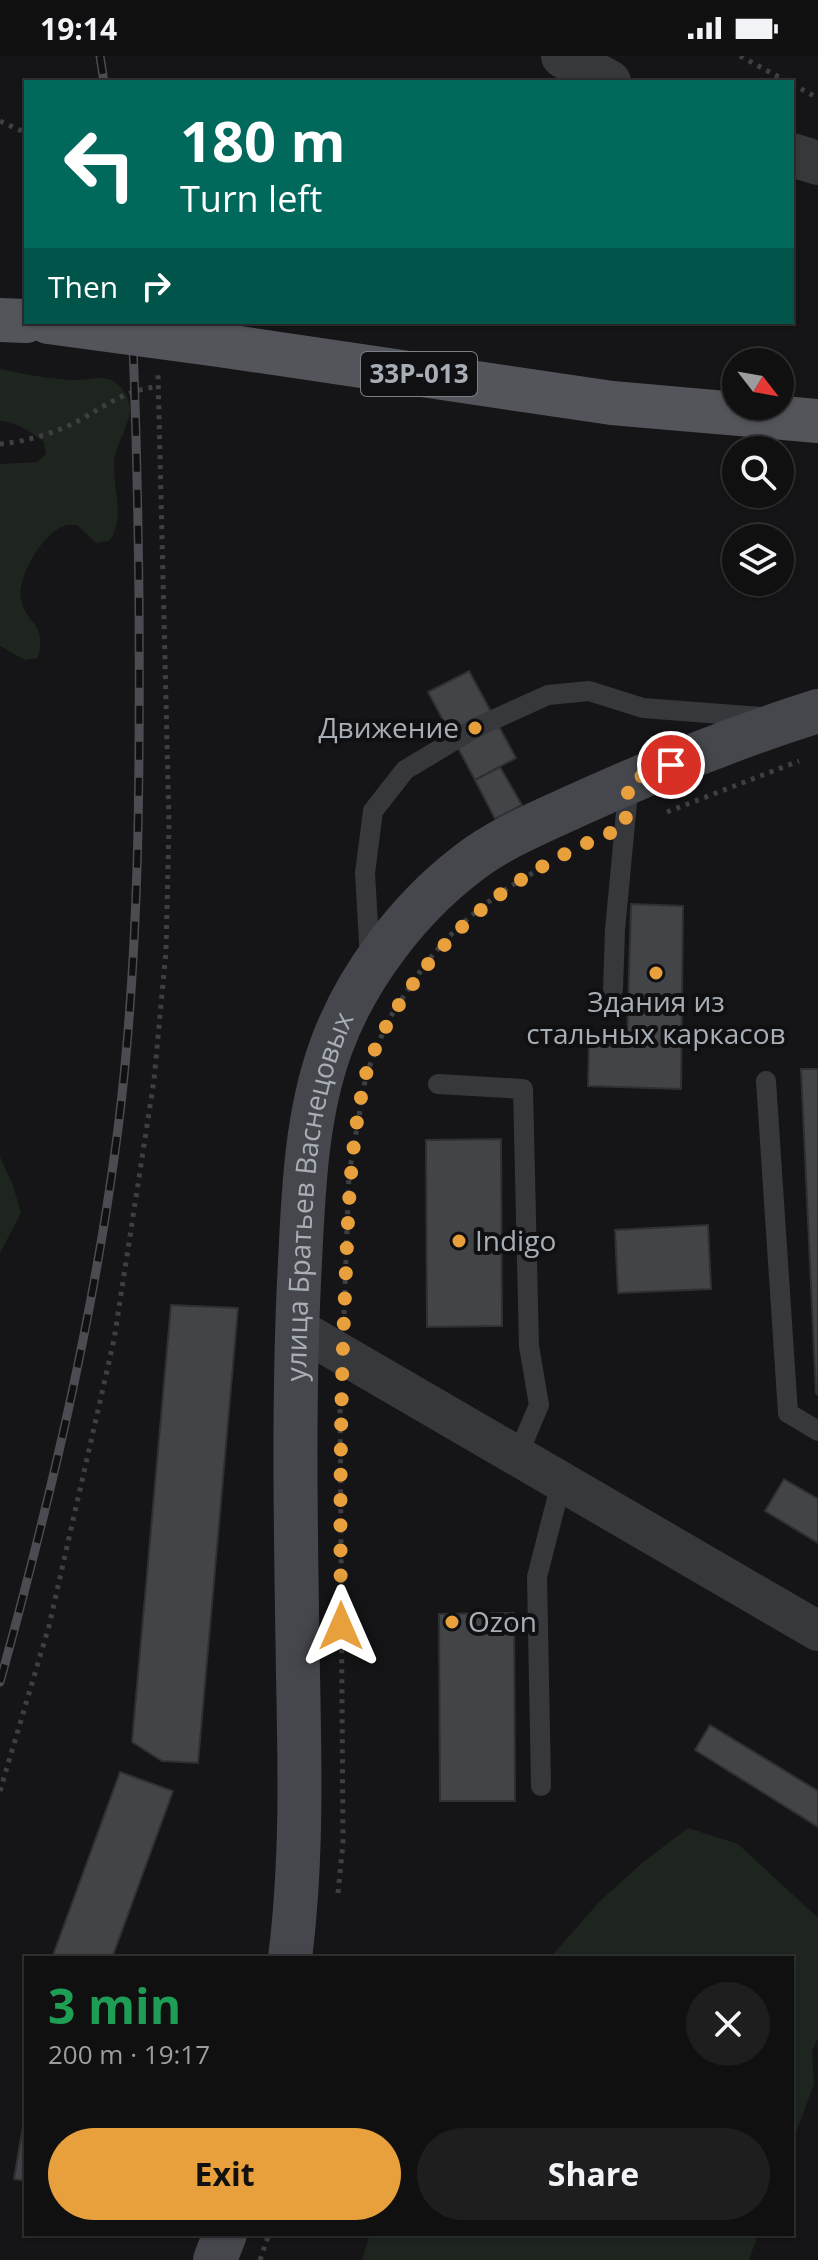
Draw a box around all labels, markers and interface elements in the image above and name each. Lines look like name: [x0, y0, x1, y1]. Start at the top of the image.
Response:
text: 19:14: [40, 8, 117, 49]
text: 180 m: [180, 102, 346, 178]
icon: left: [48, 112, 152, 216]
text: Turn left: [180, 174, 322, 223]
icon: right: [134, 264, 178, 308]
text: Then: [48, 266, 118, 307]
north arrow: [722, 348, 794, 420]
map controls: [722, 348, 794, 596]
road number: 33Р-013: [361, 352, 477, 396]
button: search: [722, 436, 794, 508]
button: layers: [722, 524, 794, 596]
place label: Движение: [318, 708, 459, 746]
marker: Движение: [466, 719, 484, 737]
pin: [637, 731, 705, 799]
icon: arrive: [649, 743, 693, 787]
marker: Здания из стальных каркасов: [647, 964, 665, 982]
place label: Здания из стальных каркасов: [526, 982, 786, 1052]
street label: улица Братьев Васнецовых: [276, 1005, 362, 1382]
place label: Indigo: [475, 1221, 556, 1259]
marker: Indigo: [450, 1232, 468, 1250]
position arrow: [299, 1584, 383, 1668]
place label: Ozon: [468, 1602, 537, 1640]
marker: Ozon: [443, 1613, 461, 1631]
text: 3 min: [48, 1973, 181, 2038]
button: close: [686, 1982, 770, 2066]
text: 200 m · 19:17: [48, 2036, 210, 2072]
button: Exit: [48, 2128, 401, 2220]
button: Share: [417, 2128, 770, 2220]

